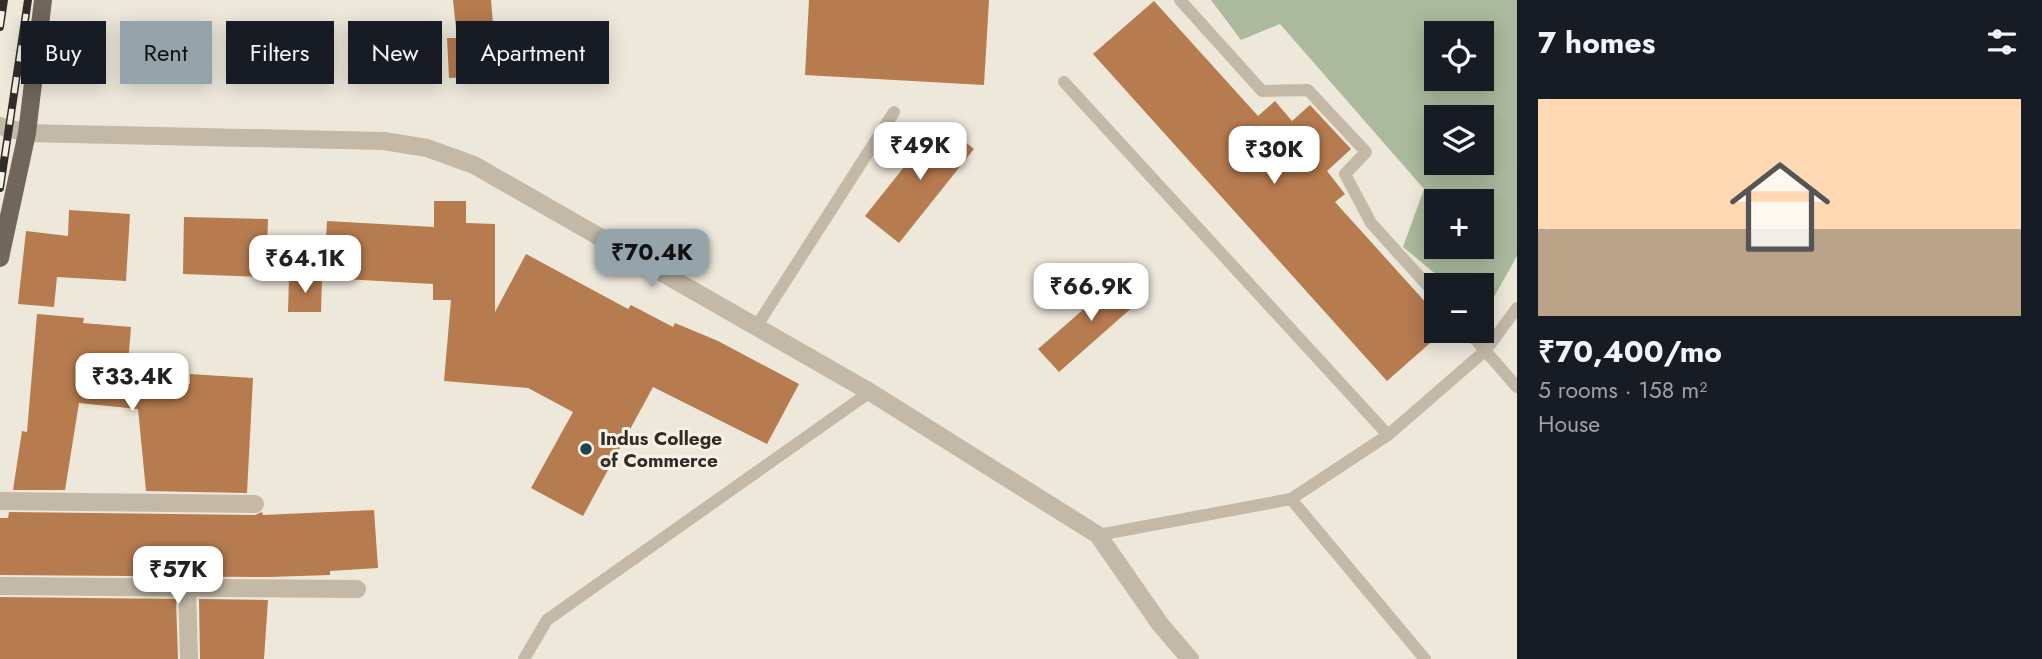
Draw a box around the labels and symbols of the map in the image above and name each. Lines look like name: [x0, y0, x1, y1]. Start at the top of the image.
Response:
pin: ₹49K: [879, 122, 961, 182]
pin: ₹30K: [1233, 127, 1315, 186]
pin: ₹70.4K: [595, 230, 709, 289]
pin: ₹64.1K: [248, 236, 362, 295]
pin: ₹66.9K: [1034, 264, 1148, 323]
pin: ₹33.4K: [75, 354, 189, 413]
place label: Indus College of Commerce: [600, 425, 722, 474]
marker: Indus College of Commerce: [578, 441, 594, 457]
pin: ₹57K: [137, 546, 219, 606]

